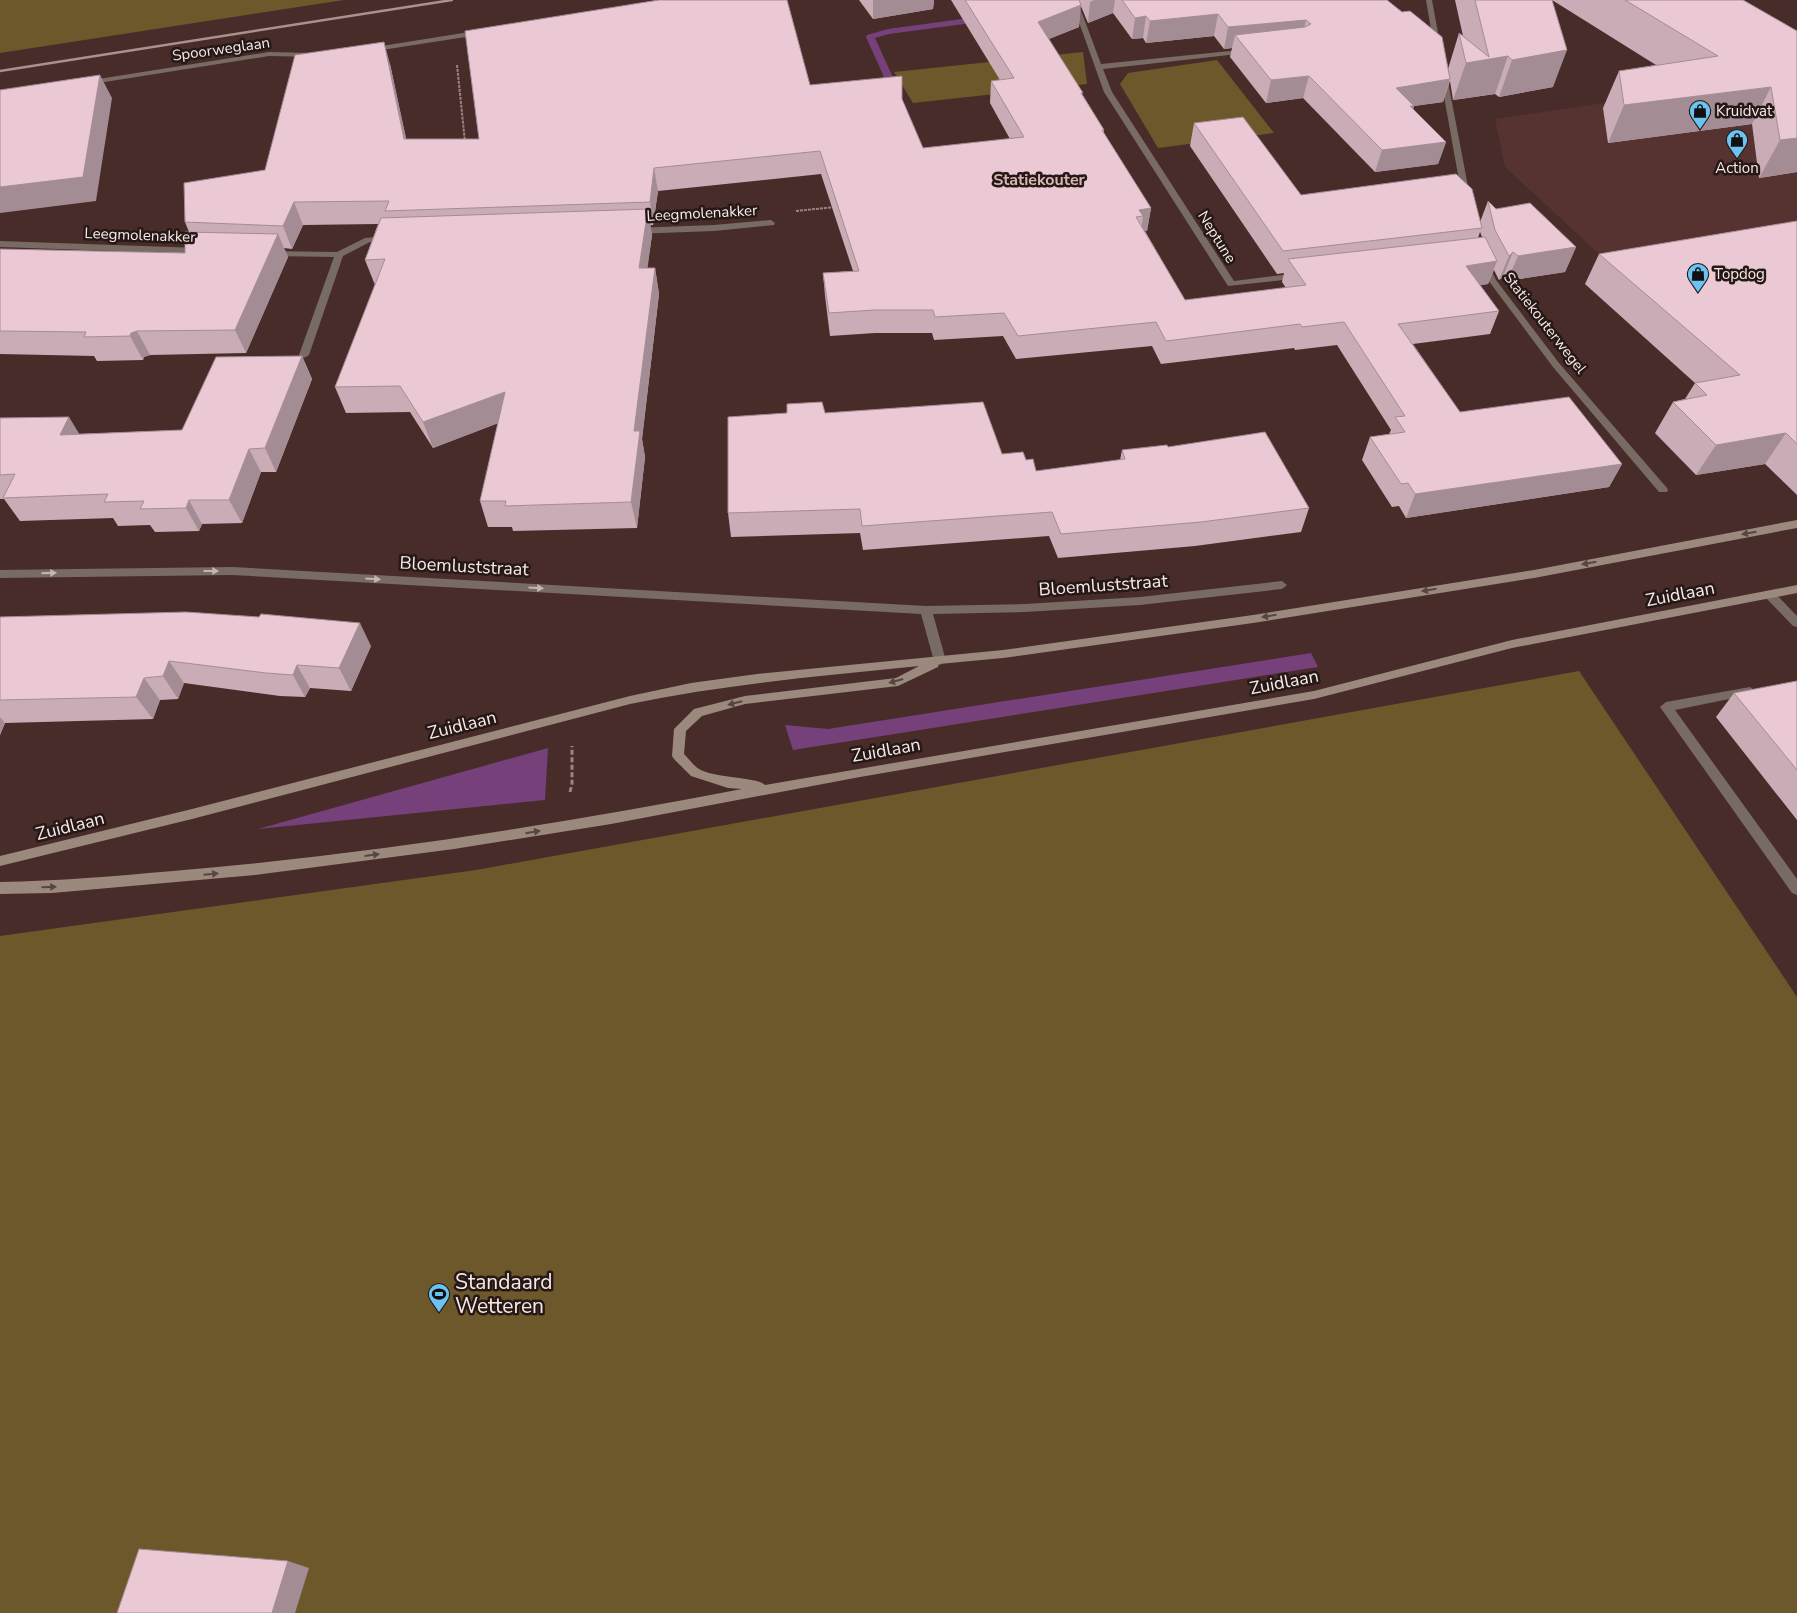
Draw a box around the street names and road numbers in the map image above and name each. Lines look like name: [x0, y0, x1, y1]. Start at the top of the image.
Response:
street label: Spoorweglaan: [171, 32, 271, 66]
street label: Leegmolenakker: [646, 200, 759, 226]
street label: Neptune: [1193, 207, 1241, 267]
street label: Leegmolenakker: [84, 223, 196, 247]
street label: Statiekouterwegel: [1499, 268, 1591, 378]
street label: Bloemluststraat: [399, 551, 530, 581]
street label: Bloemluststraat: [1038, 568, 1169, 601]
street label: Zuidlaan: [1643, 576, 1717, 612]
street label: Zuidlaan: [1247, 664, 1321, 700]
street label: Zuidlaan: [425, 705, 499, 745]
street label: Zuidlaan: [850, 732, 922, 768]
street label: Zuidlaan: [33, 806, 107, 846]

